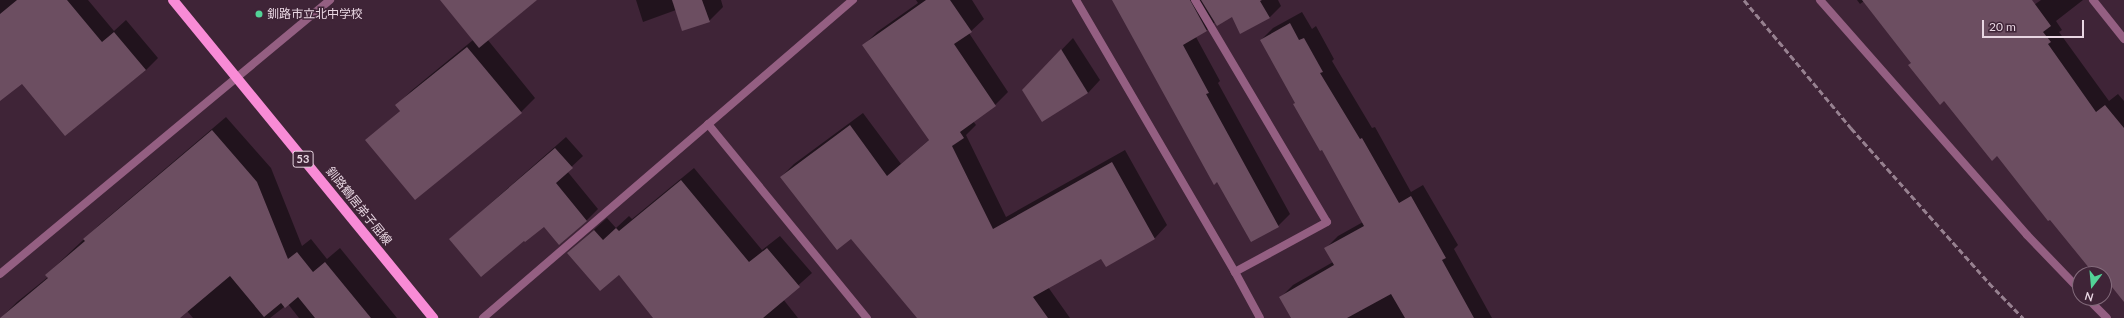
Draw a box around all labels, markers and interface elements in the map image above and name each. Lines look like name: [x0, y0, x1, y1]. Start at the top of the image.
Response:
place label: 釧路市立北中学校: [267, 7, 363, 21]
marker: 釧路市立北中学校: [254, 9, 264, 19]
scale bar: [1984, 12, 2086, 38]
text: 20 m: [1989, 19, 2016, 34]
road number: 53: [292, 150, 314, 168]
street label: 釧路鶴居弟子屈線: [323, 164, 395, 248]
north arrow: [2072, 266, 2112, 306]
text: N: [2083, 290, 2095, 304]

